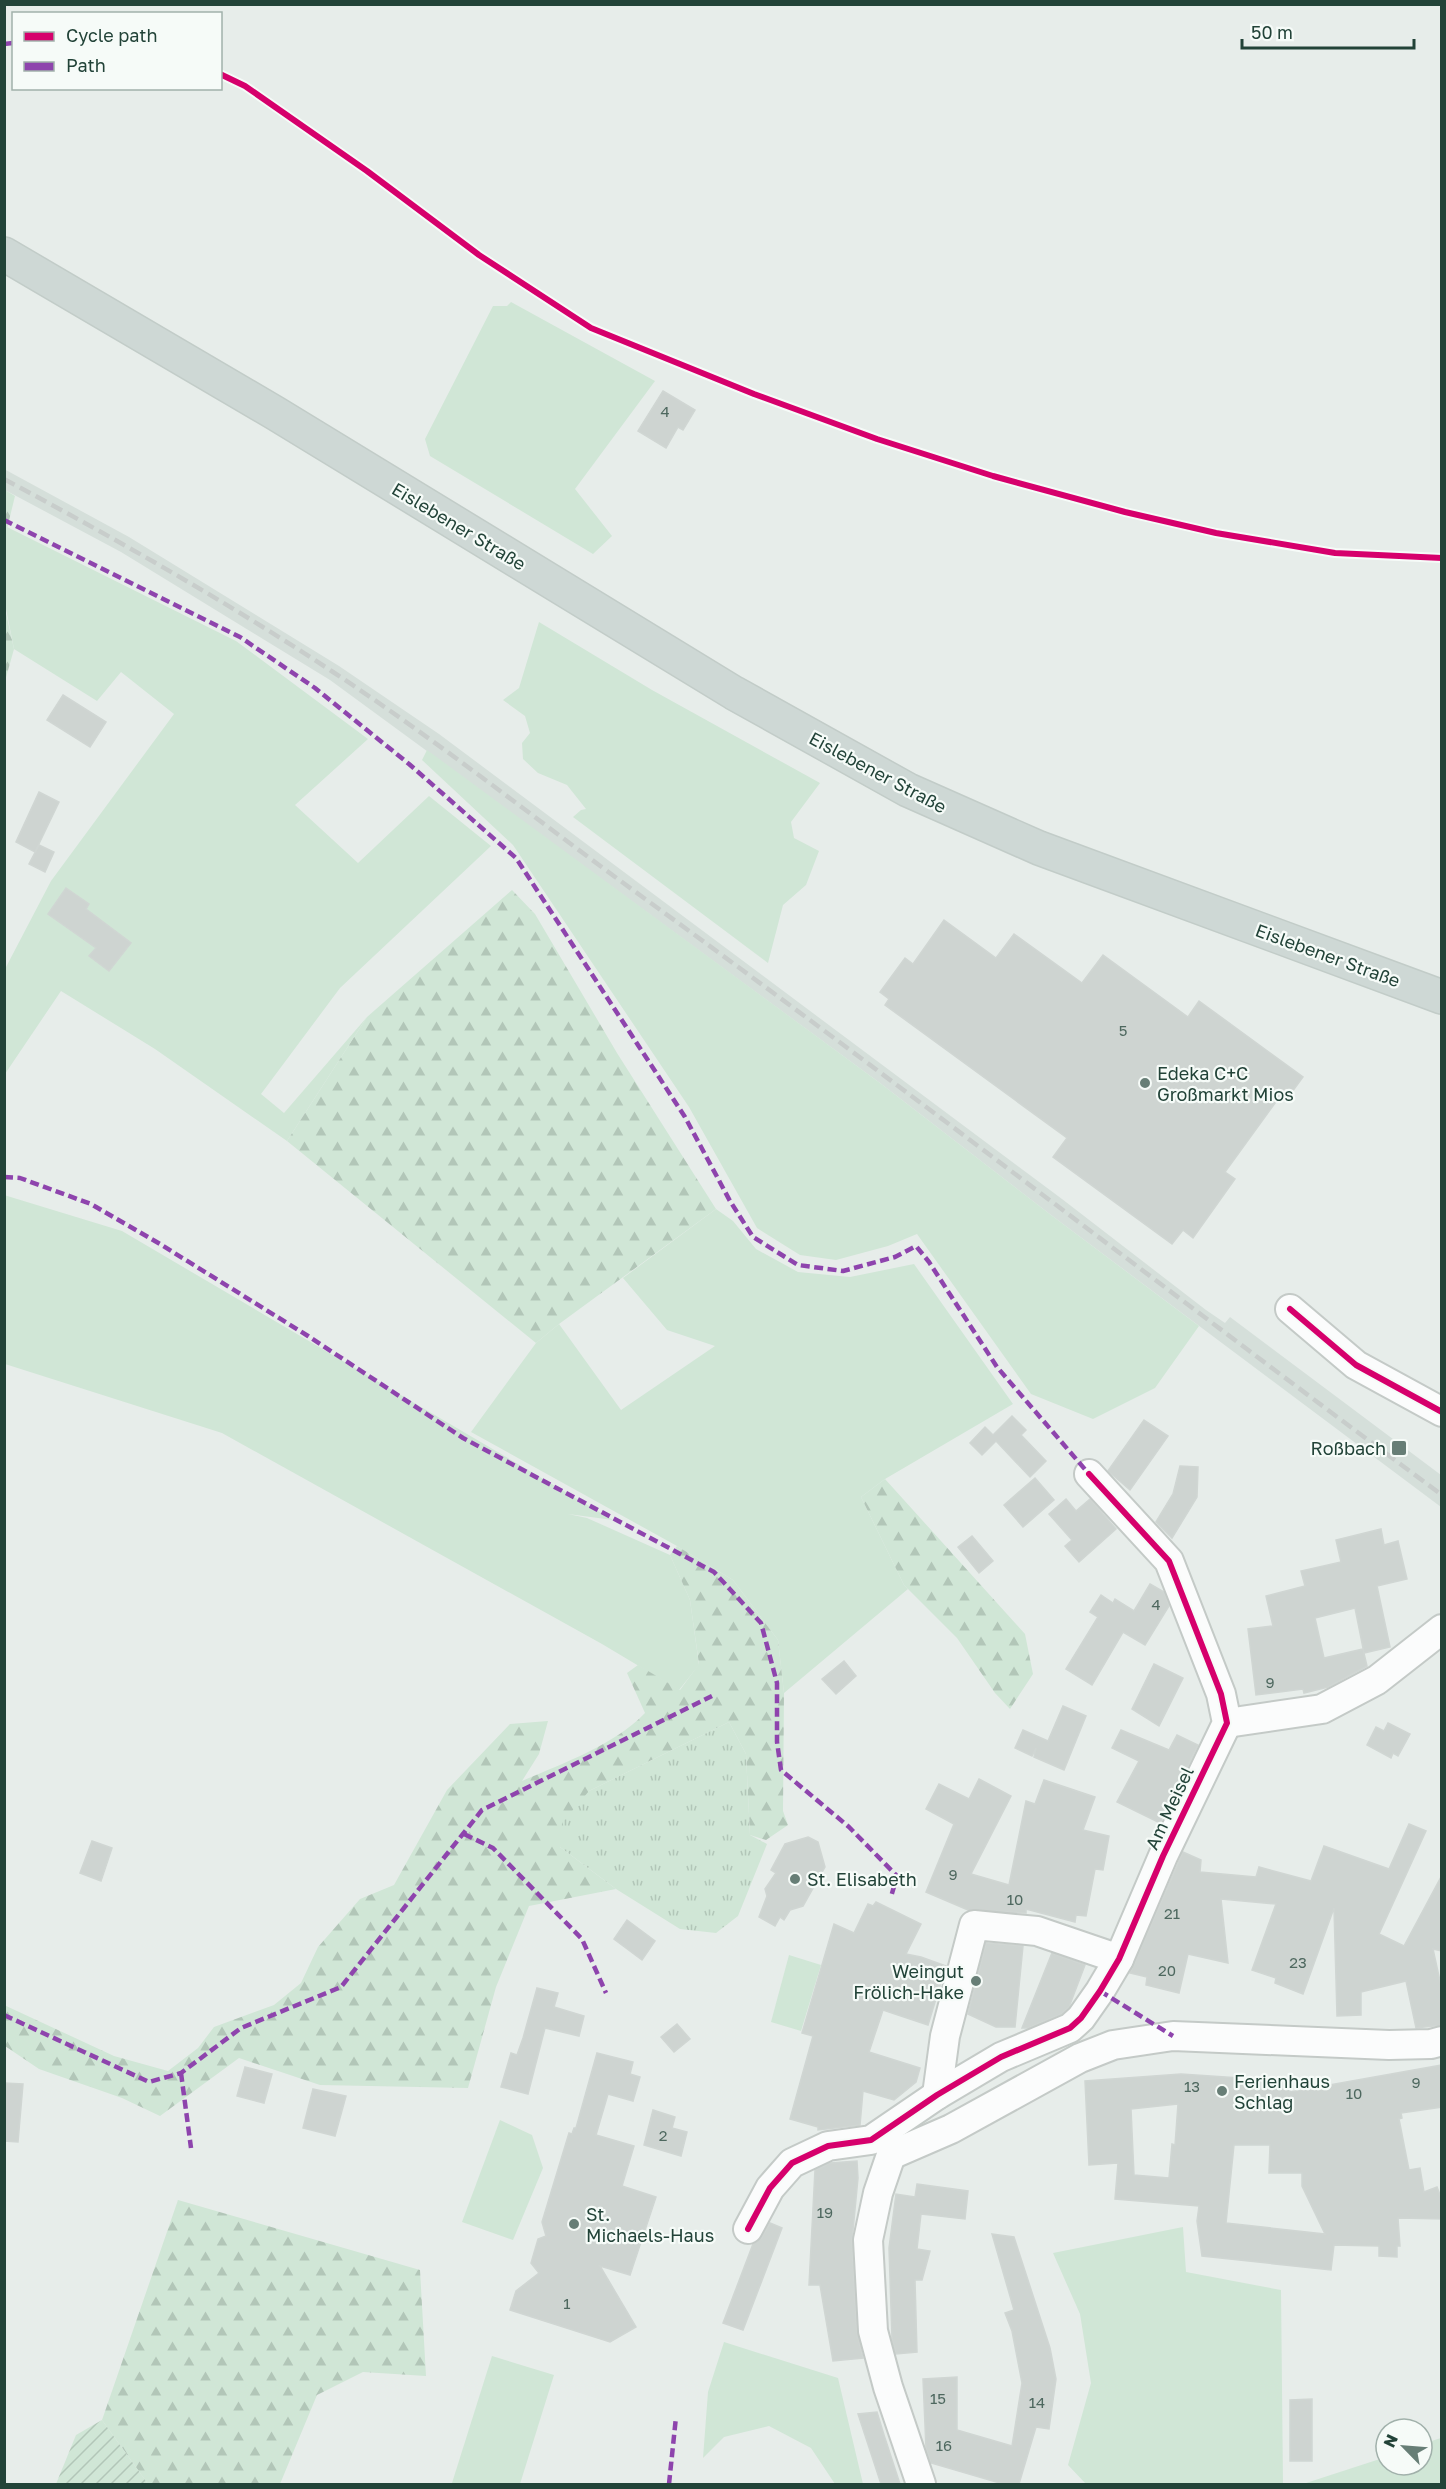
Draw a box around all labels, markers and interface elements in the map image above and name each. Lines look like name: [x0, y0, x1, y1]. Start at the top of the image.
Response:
legend: [12, 12, 222, 90]
scale bar: [1242, 12, 1414, 50]
text: 50 m: [1251, 21, 1293, 43]
text: Cycle path: [66, 24, 158, 46]
text: Path: [66, 54, 106, 76]
house number: 4: [660, 402, 670, 420]
street label: Eislebener Straße: [388, 477, 530, 575]
street label: Eislebener Straße: [806, 727, 950, 817]
street label: Eislebener Straße: [1253, 919, 1403, 991]
house number: 5: [1119, 1021, 1127, 1039]
place label: Edeka C+C Großmarkt Mios: [1157, 1062, 1294, 1105]
marker: Edeka C+C Großmarkt Mios: [1138, 1076, 1152, 1090]
place label: Roßbach: [1311, 1437, 1386, 1459]
marker: Roßbach: [1390, 1439, 1408, 1457]
house number: 4: [1151, 1595, 1161, 1613]
house number: 9: [1265, 1673, 1275, 1691]
street label: Am Meisel: [1140, 1763, 1198, 1853]
house number: 9: [948, 1865, 958, 1883]
place label: St. Elisabeth: [807, 1868, 917, 1890]
marker: St. Elisabeth: [788, 1872, 802, 1886]
house number: 10: [1007, 1890, 1023, 1908]
house number: 21: [1164, 1904, 1180, 1922]
house number: 23: [1289, 1953, 1307, 1971]
place label: Weingut Frölich-Hake: [853, 1960, 964, 2003]
house number: 20: [1158, 1961, 1176, 1979]
marker: Weingut Frölich-Hake: [969, 1974, 983, 1988]
place label: Ferienhaus Schlag: [1234, 2070, 1330, 2113]
house number: 9: [1411, 2073, 1421, 2091]
house number: 13: [1184, 2077, 1200, 2095]
marker: Ferienhaus Schlag: [1215, 2084, 1229, 2098]
house number: 10: [1346, 2084, 1362, 2102]
house number: 2: [659, 2126, 667, 2144]
place label: St. Michaels-Haus: [586, 2203, 714, 2246]
house number: 19: [817, 2203, 833, 2221]
marker: St. Michaels-Haus: [567, 2217, 581, 2231]
house number: 1: [563, 2294, 571, 2312]
house number: 15: [930, 2389, 946, 2407]
house number: 14: [1029, 2393, 1045, 2411]
north arrow: [1374, 2417, 1434, 2477]
text: N: [1379, 2431, 1402, 2450]
house number: 16: [936, 2436, 952, 2454]

